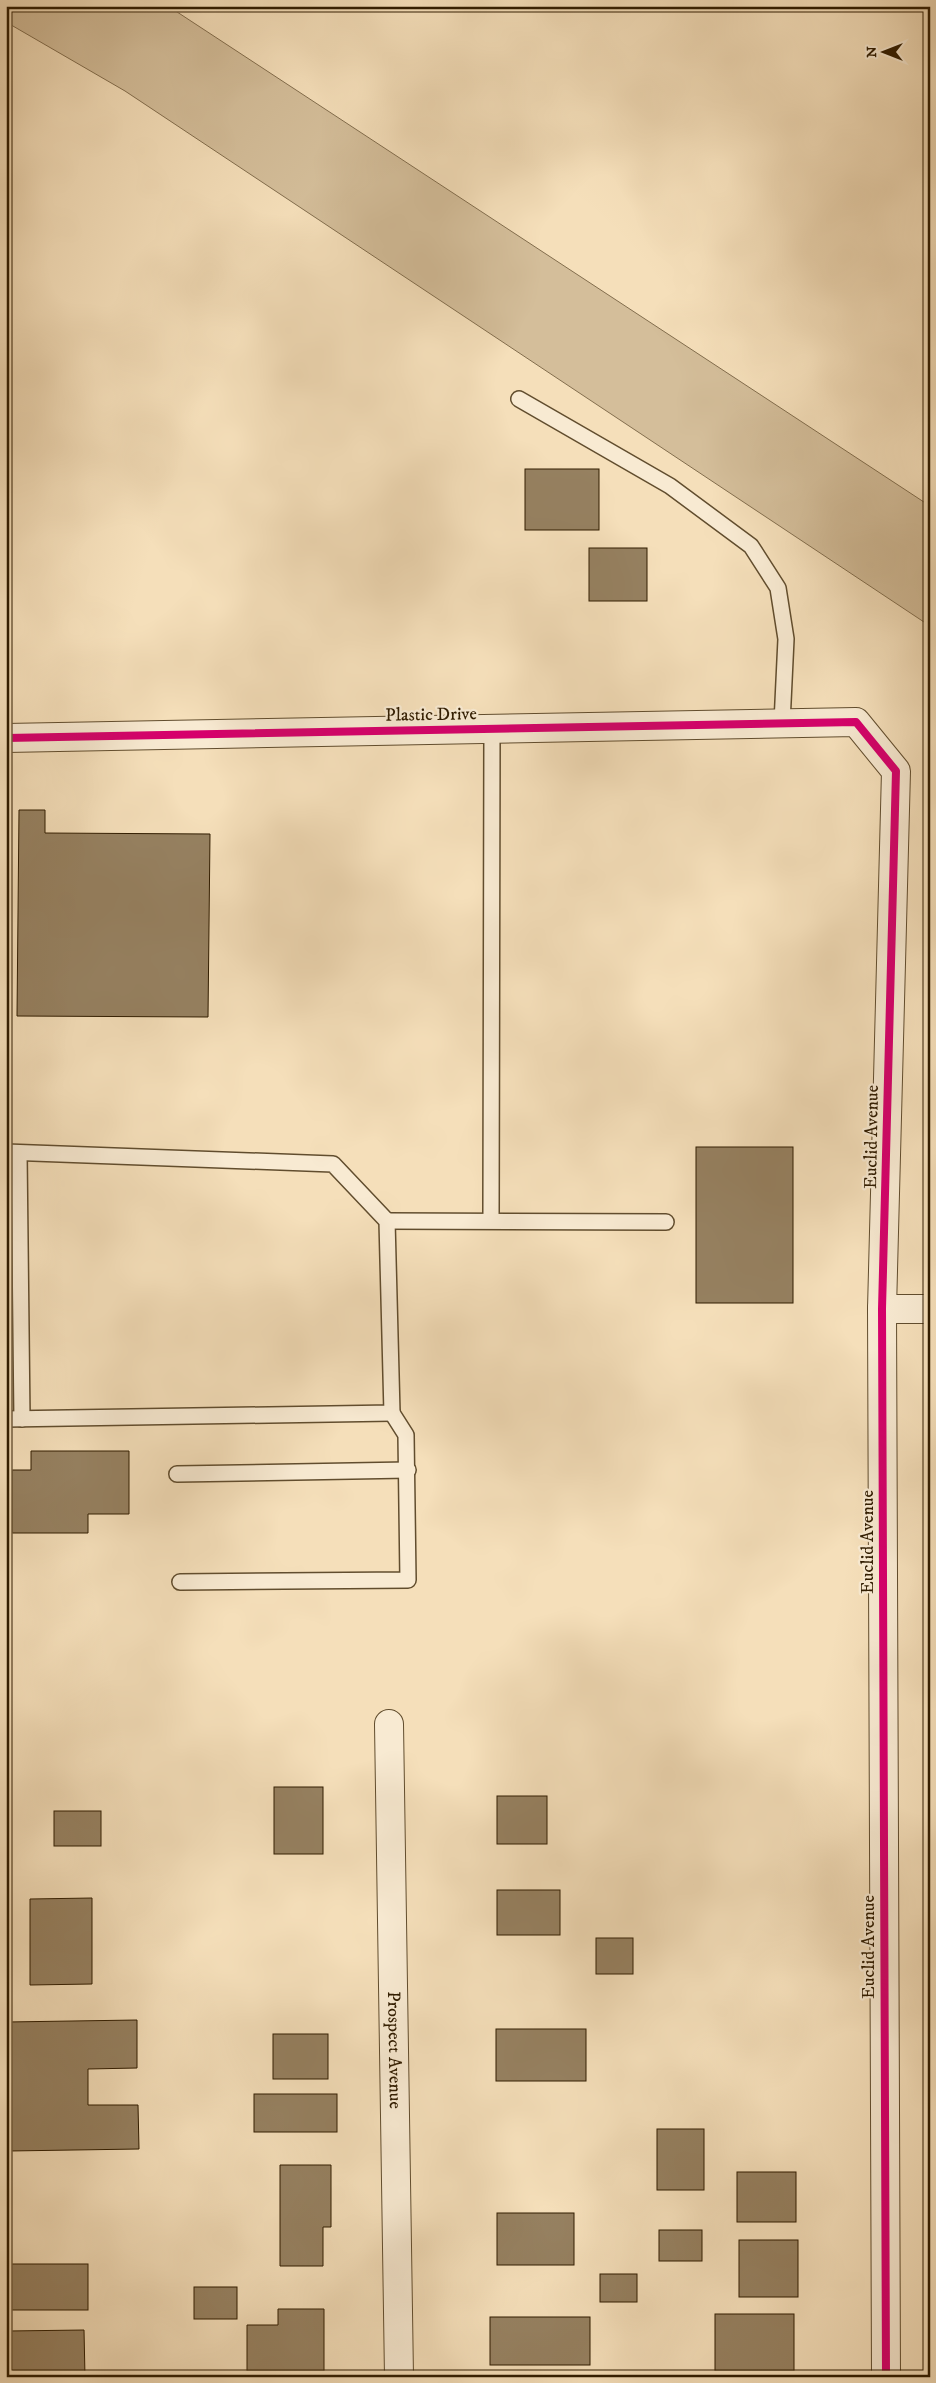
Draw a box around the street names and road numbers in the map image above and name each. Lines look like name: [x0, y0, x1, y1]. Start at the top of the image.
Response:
street label: Plastic Drive: [385, 703, 477, 727]
street label: Euclid Avenue: [860, 1085, 884, 1189]
street label: Euclid Avenue: [857, 1490, 879, 1594]
street label: Euclid Avenue: [858, 1895, 880, 1999]
street label: Prospect Avenue: [382, 1991, 406, 2109]

